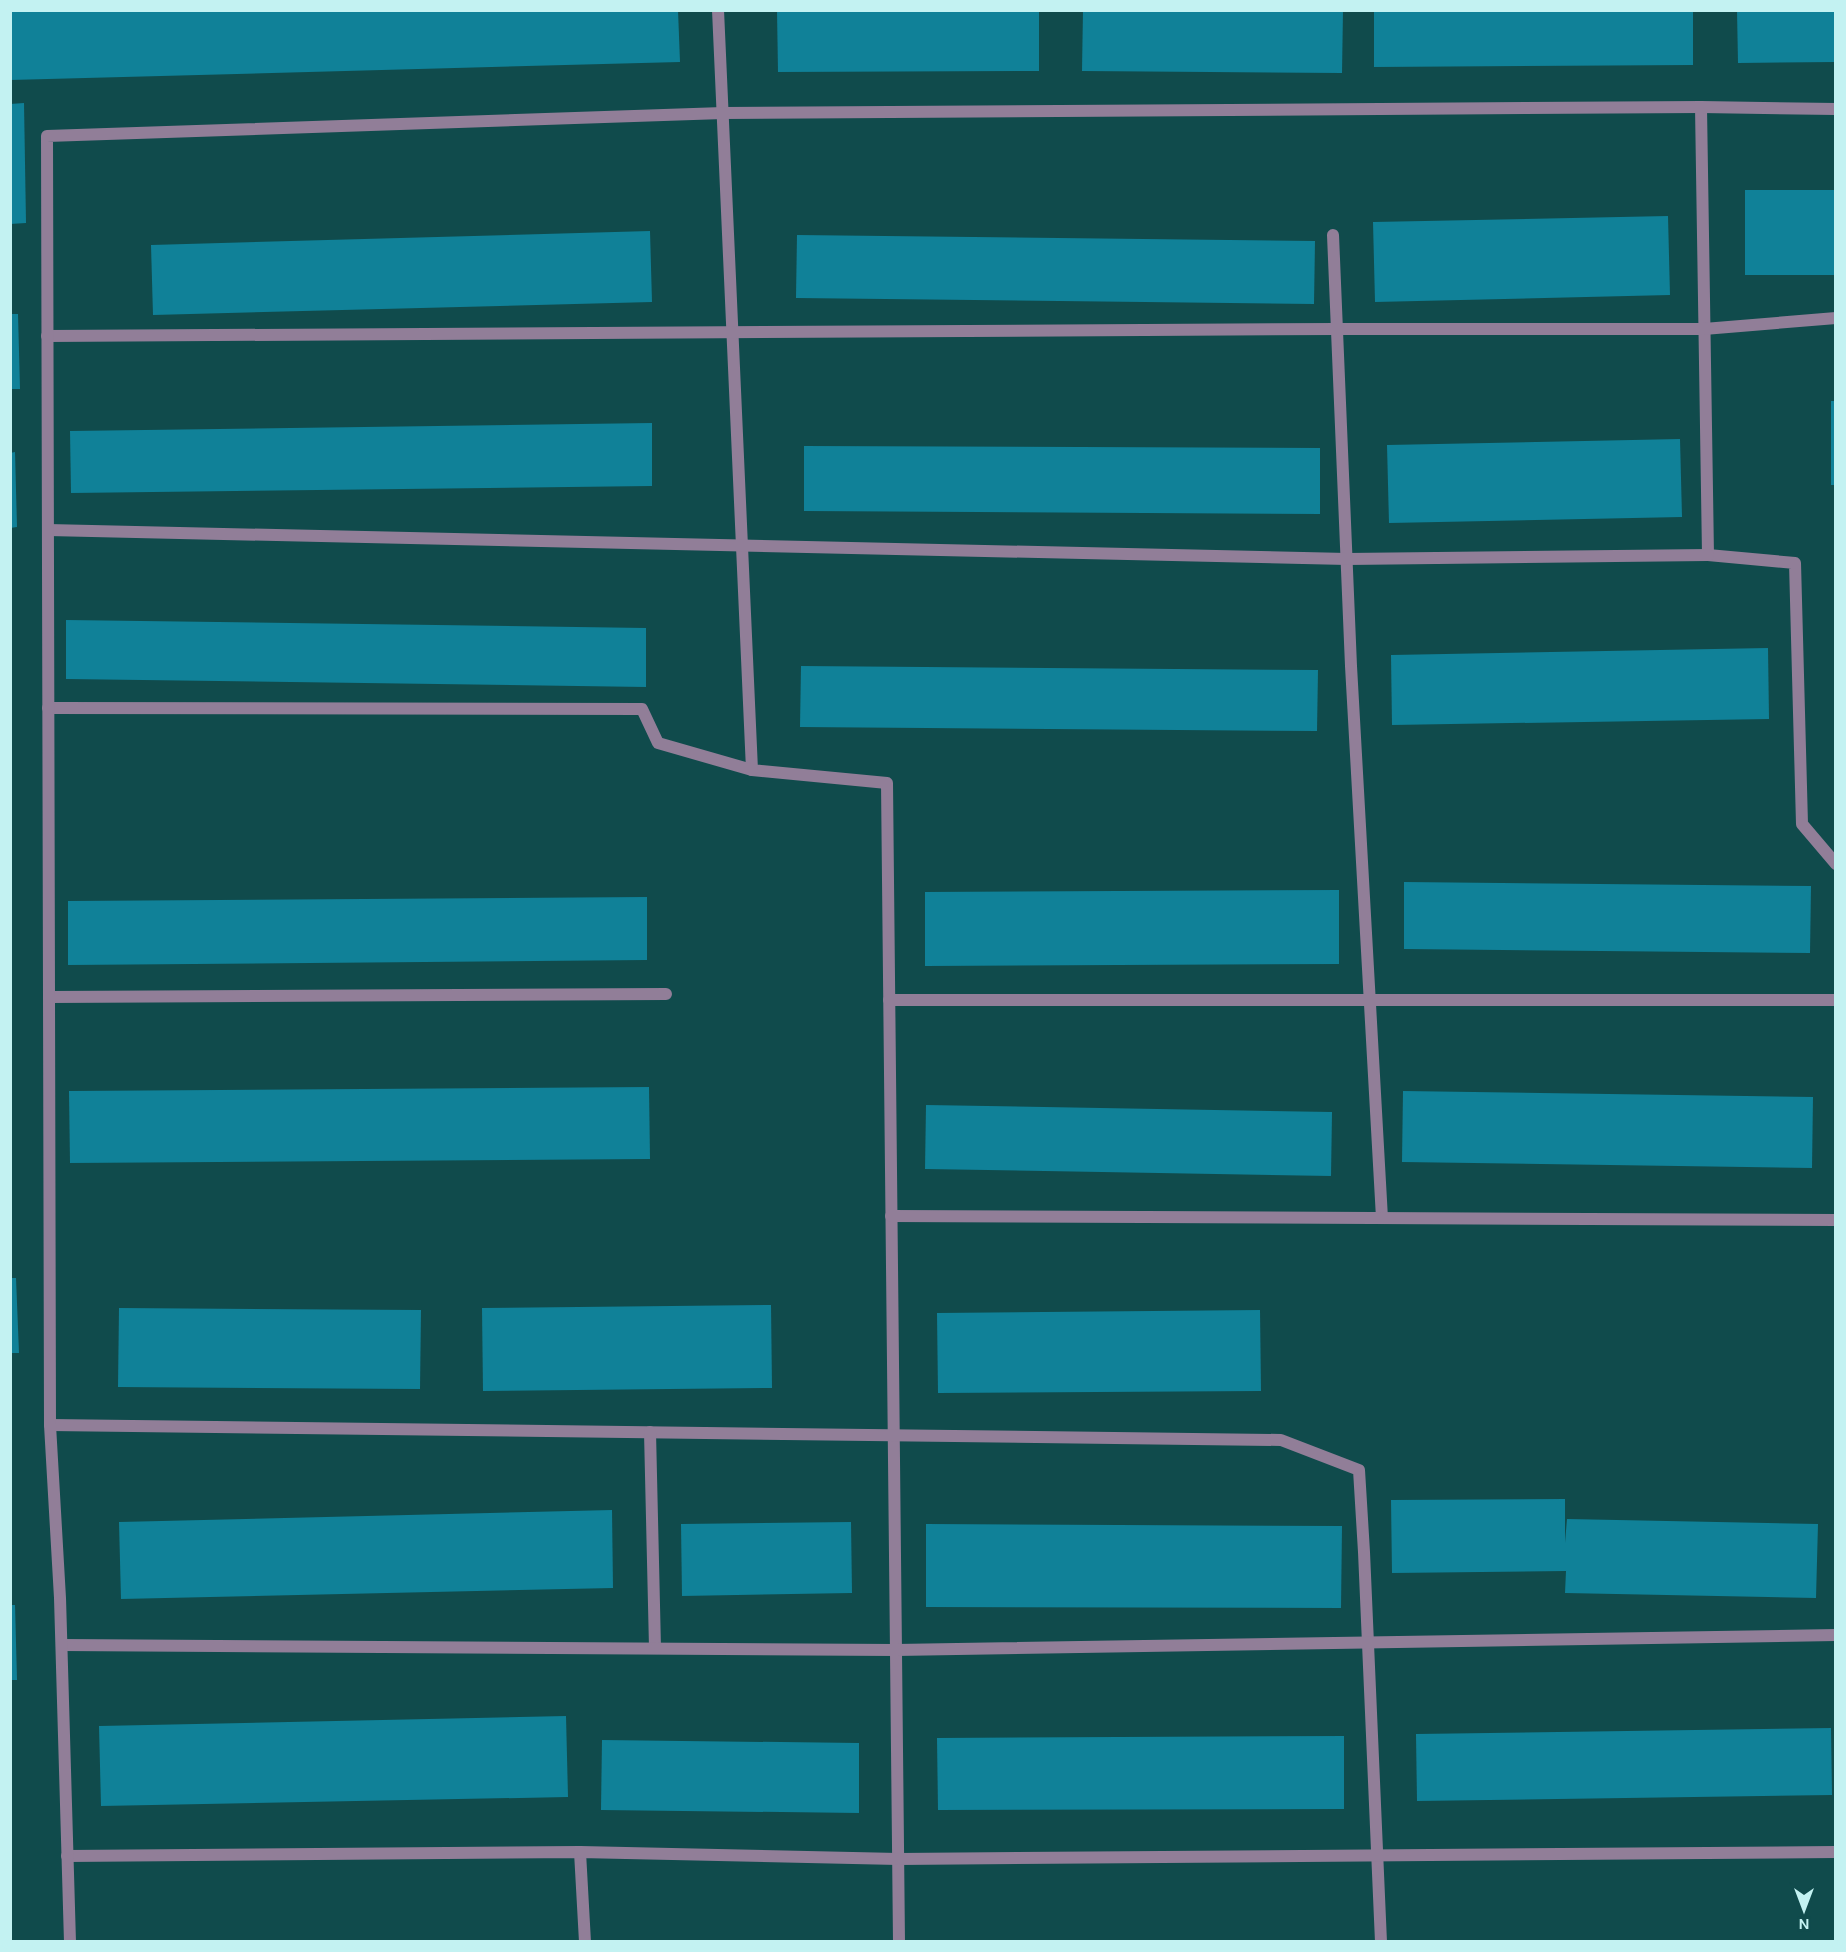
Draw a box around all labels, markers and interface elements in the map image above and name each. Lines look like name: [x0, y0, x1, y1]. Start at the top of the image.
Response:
north arrow: [1774, 1880, 1834, 1940]
text: N: [1798, 1915, 1810, 1934]

